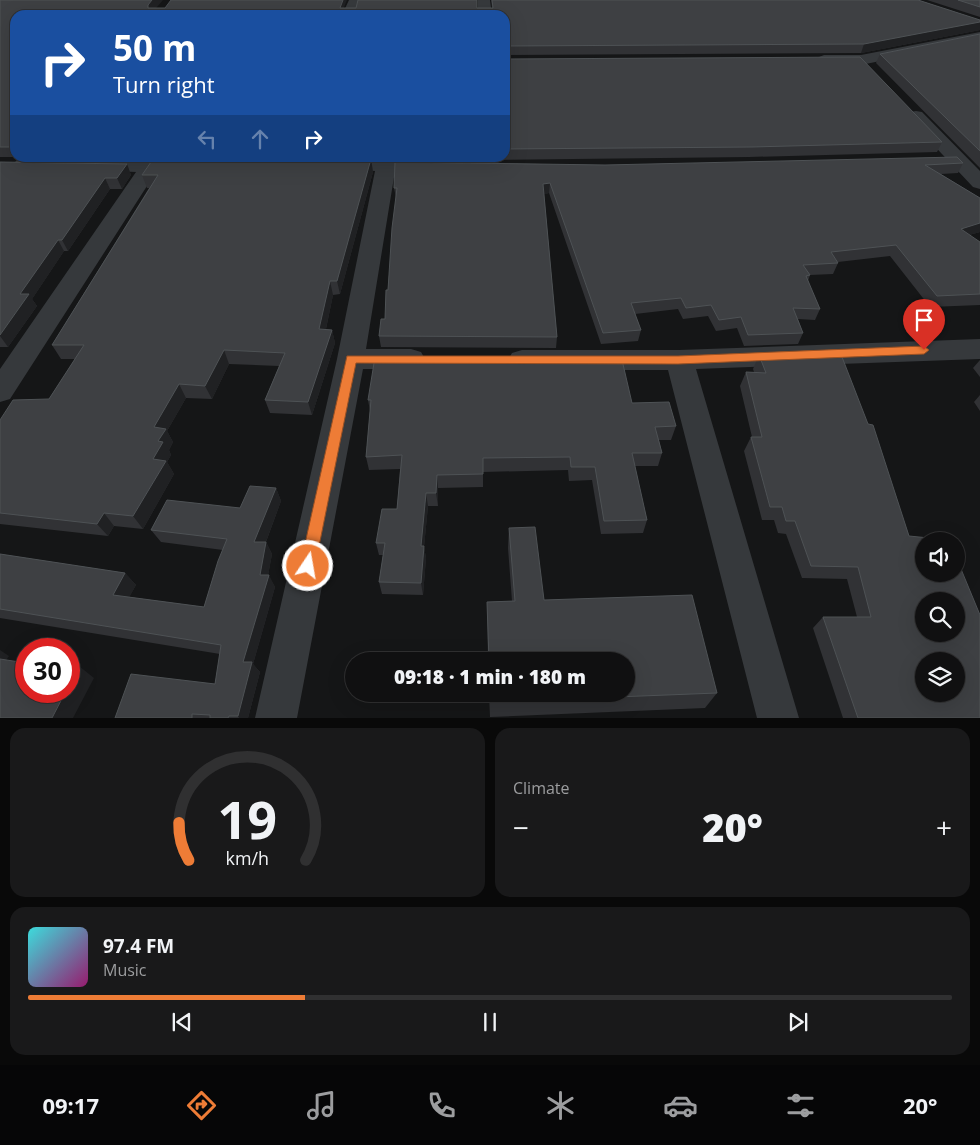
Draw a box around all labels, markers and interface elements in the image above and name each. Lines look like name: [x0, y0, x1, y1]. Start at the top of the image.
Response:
text: 50 m: [113, 24, 196, 71]
icon: right: [30, 30, 95, 95]
text: Turn right: [113, 69, 215, 99]
icon: left: [193, 125, 221, 153]
icon: ahead: [246, 125, 274, 153]
icon: right: [299, 125, 327, 153]
pin: [903, 299, 945, 350]
icon: arrive: [910, 306, 938, 334]
map controls: [915, 532, 965, 702]
button: sound: [915, 532, 965, 582]
position arrow: [281, 539, 333, 591]
button: search: [915, 592, 965, 642]
speed limit sign: 30: [15, 638, 80, 703]
button: layers: [915, 652, 965, 702]
text: 09:18 · 1 min · 180 m: [394, 664, 586, 690]
text: Climate: [513, 777, 570, 799]
text: 19: [218, 783, 277, 854]
text: 20°: [702, 801, 763, 853]
text: −: [513, 808, 529, 846]
text: +: [936, 808, 952, 846]
text: km/h: [226, 846, 269, 870]
text: 97.4 FM: [103, 933, 174, 959]
text: Music: [103, 959, 147, 981]
icon: previous: [168, 1008, 196, 1036]
icon: pause: [476, 1008, 504, 1036]
icon: next: [784, 1008, 812, 1036]
icon: directions: [184, 1088, 219, 1123]
icon: music: [304, 1088, 339, 1123]
icon: phone: [424, 1088, 459, 1123]
icon: climate: [543, 1088, 578, 1123]
icon: car: [663, 1088, 698, 1123]
icon: filters: [783, 1088, 818, 1123]
text: 09:17: [42, 1090, 99, 1120]
text: 20°: [903, 1090, 938, 1120]

